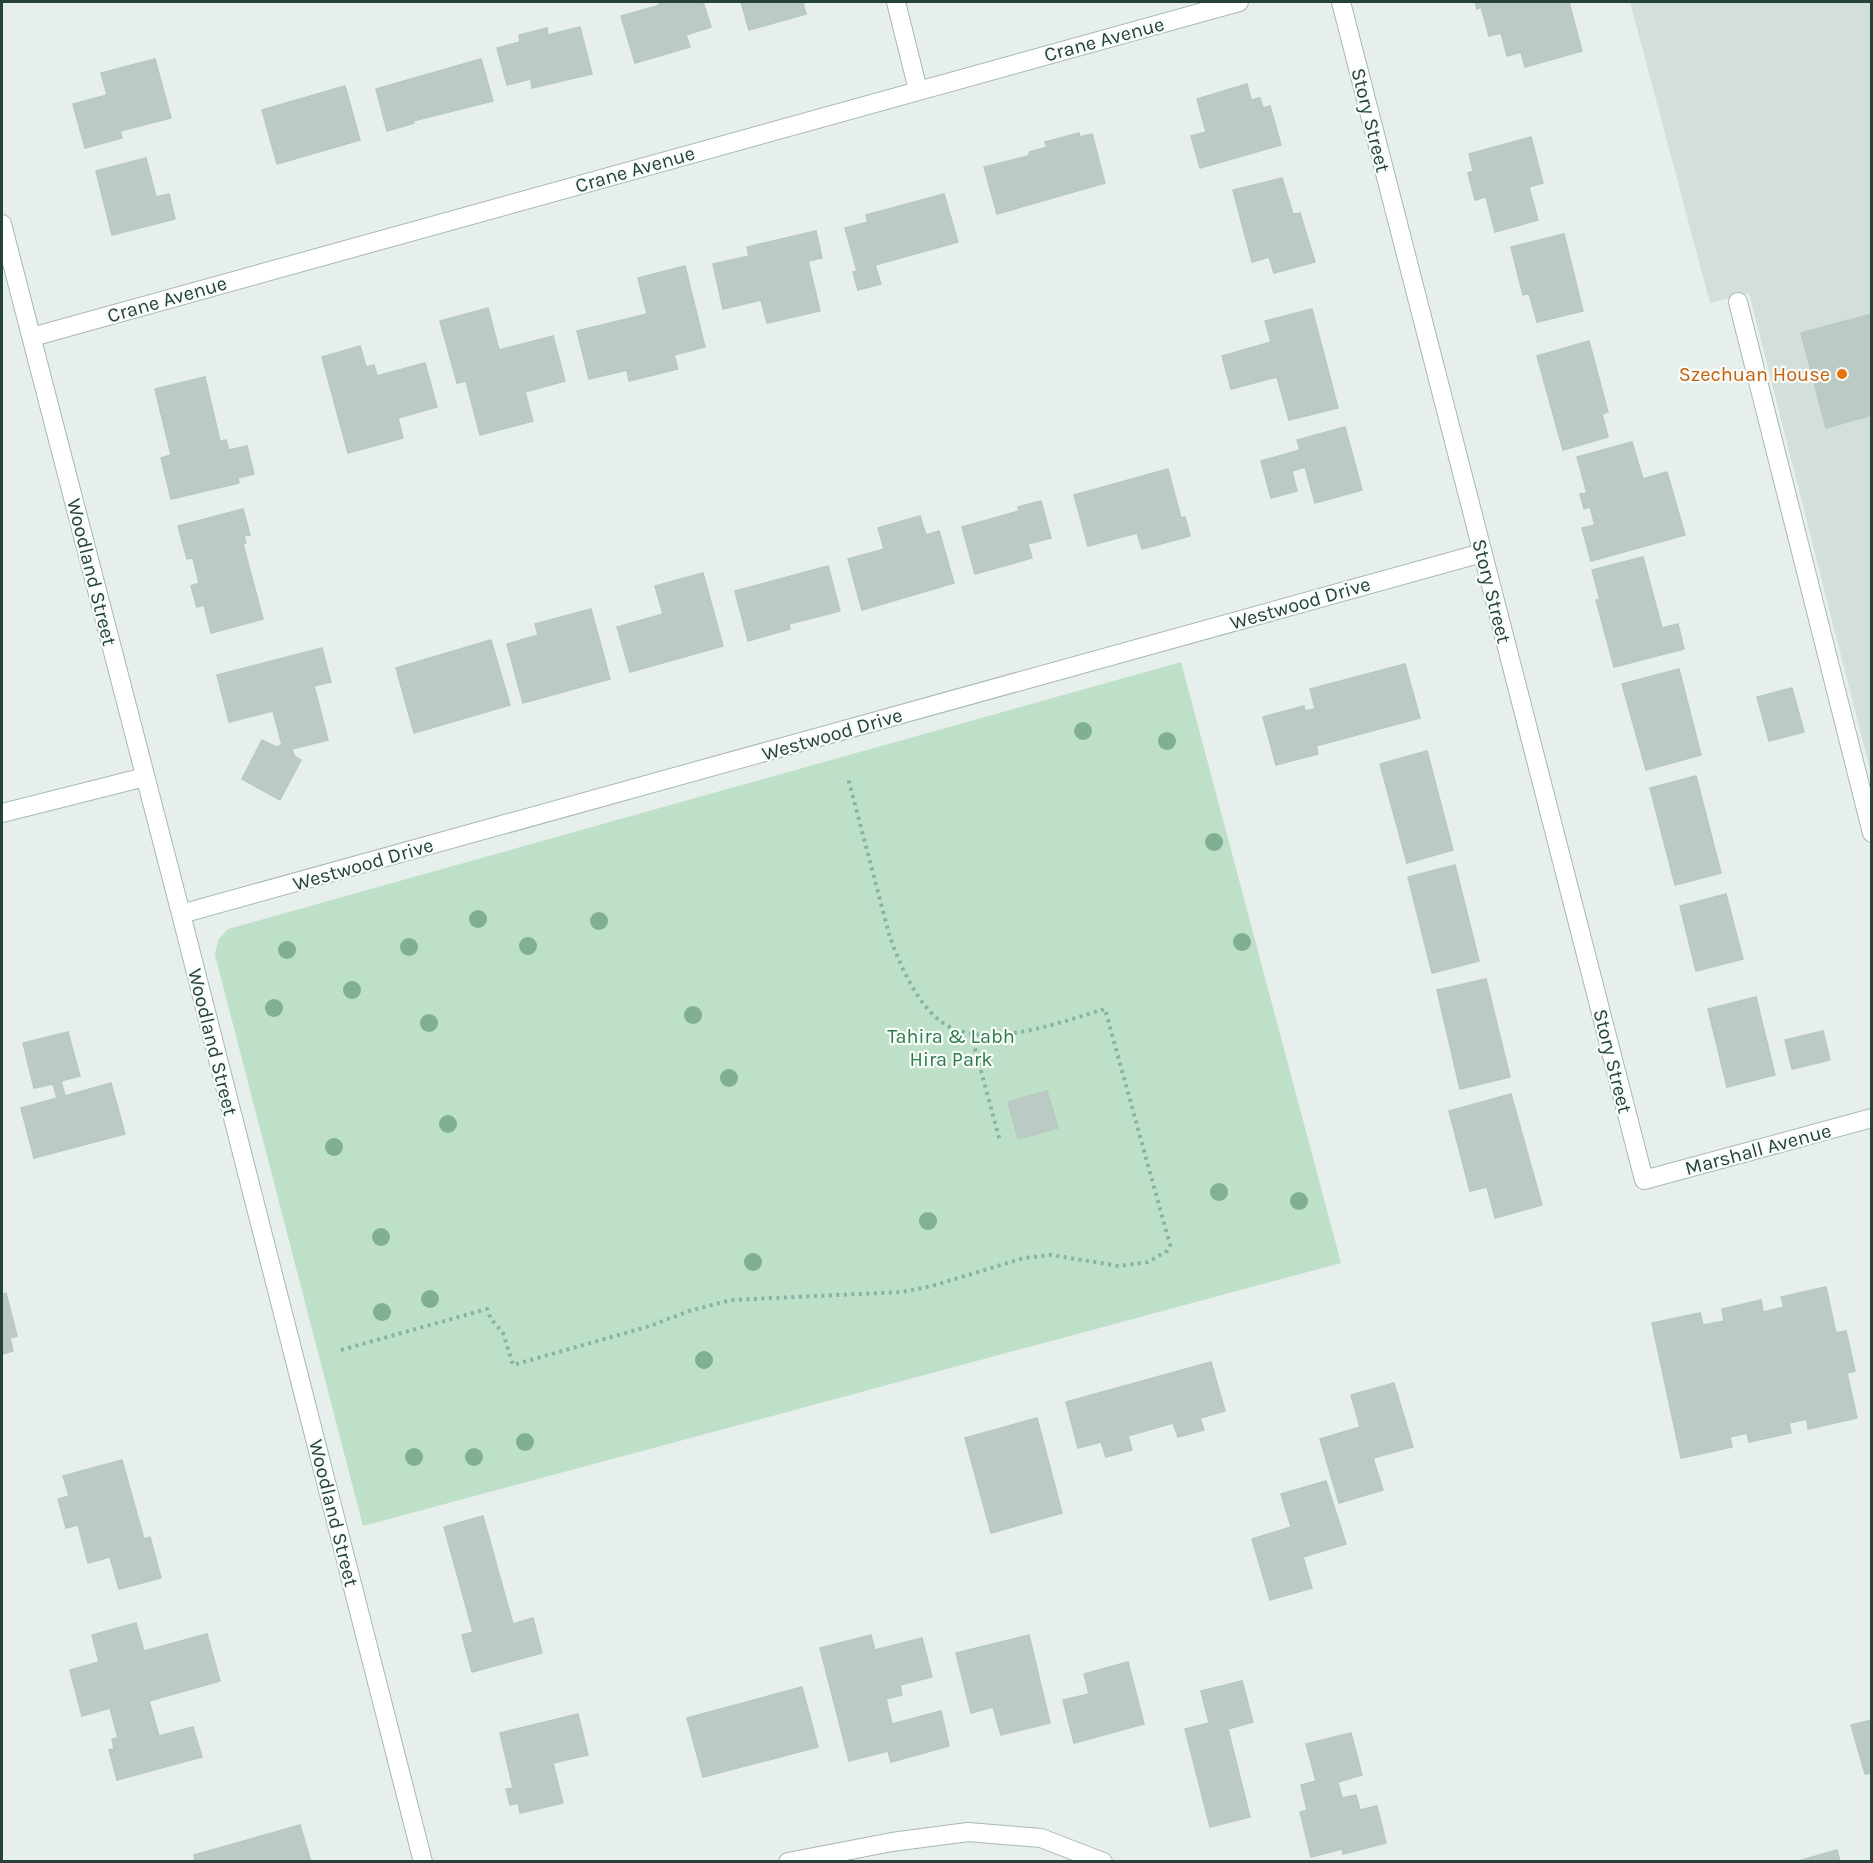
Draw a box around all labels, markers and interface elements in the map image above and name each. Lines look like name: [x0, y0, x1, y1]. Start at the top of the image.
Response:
street label: Crane Avenue: [1042, 12, 1167, 67]
street label: Story Street: [1346, 66, 1395, 175]
street label: Crane Avenue: [573, 141, 698, 198]
street label: Crane Avenue: [105, 271, 230, 328]
place label: Szechuan House: [1679, 363, 1830, 386]
marker: Szechuan House: [1835, 367, 1849, 381]
street label: Woodland Street: [62, 496, 121, 649]
street label: Story Street: [1467, 537, 1516, 646]
street label: Westwood Drive: [1227, 572, 1373, 635]
street label: Westwood Drive: [759, 703, 905, 766]
street label: Westwood Drive: [290, 833, 436, 896]
street label: Woodland Street: [183, 966, 242, 1119]
street label: Story Street: [1588, 1007, 1637, 1116]
park label: Tahira & Labh Hira Park: [887, 1025, 1015, 1071]
street label: Marshall Avenue: [1682, 1119, 1834, 1180]
street label: Woodland Street: [304, 1437, 363, 1590]

